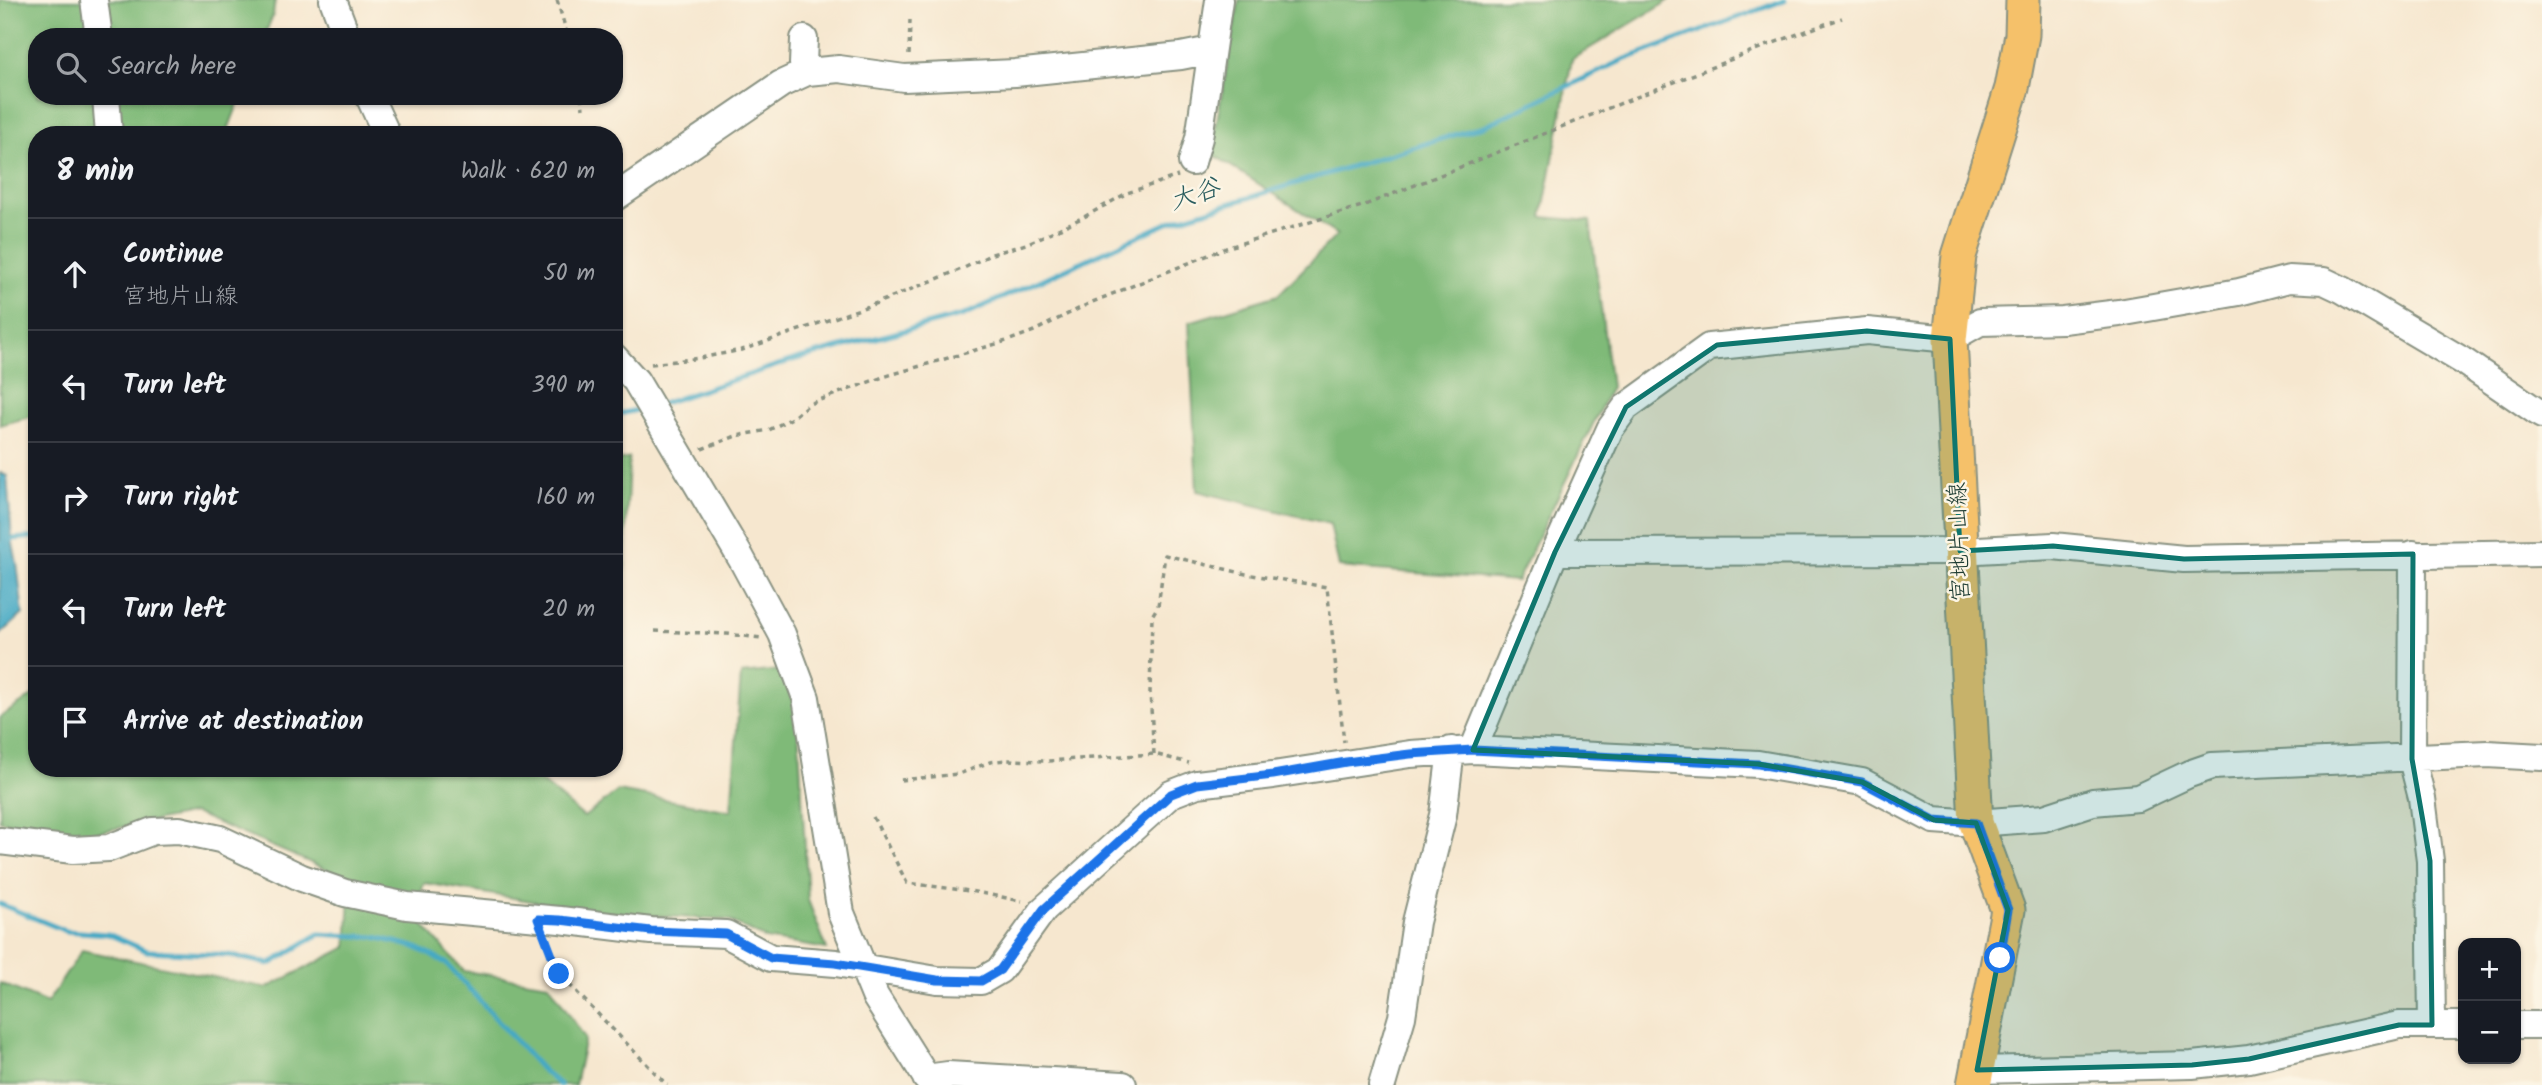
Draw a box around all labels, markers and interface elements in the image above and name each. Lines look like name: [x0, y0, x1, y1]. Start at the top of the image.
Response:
search box: [28, 28, 623, 105]
text: Search here: [108, 46, 236, 88]
icon: search: [52, 48, 90, 86]
text: 8 min: [56, 148, 134, 196]
text: Walk · 620 m: [461, 154, 595, 190]
water label: 大谷: [1164, 167, 1227, 223]
text: Continue: [123, 234, 224, 276]
icon: ahead: [56, 255, 94, 293]
text: 50 m: [544, 256, 595, 292]
text: 宮地片山線: [123, 279, 238, 315]
text: Turn left: [123, 365, 226, 407]
icon: left: [56, 367, 94, 405]
text: 390 m: [532, 368, 595, 404]
text: Turn right: [123, 477, 239, 519]
icon: right: [56, 479, 94, 517]
text: 160 m: [536, 480, 595, 516]
street label: 宮地片山線: [1938, 481, 1982, 603]
text: Turn left: [123, 589, 226, 631]
icon: left: [56, 591, 94, 629]
text: 20 m: [543, 592, 595, 628]
text: Arrive at destination: [123, 701, 363, 743]
icon: arrive: [56, 703, 94, 741]
map controls: [2458, 938, 2521, 1064]
button: +: [2458, 938, 2521, 1001]
route start: [1984, 942, 2015, 973]
route end: [543, 958, 574, 989]
button: −: [2458, 1001, 2521, 1064]

